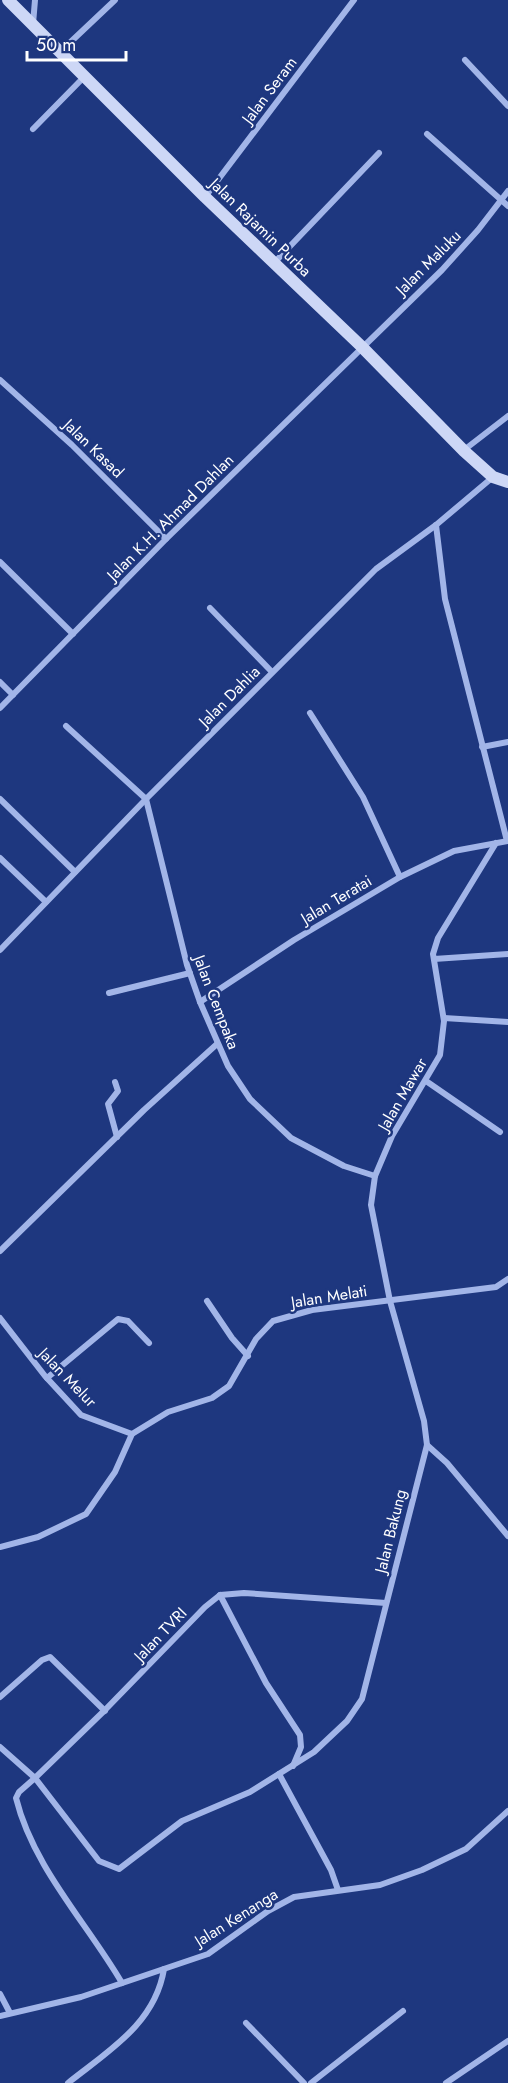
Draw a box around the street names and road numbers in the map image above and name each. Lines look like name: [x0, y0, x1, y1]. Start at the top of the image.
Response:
street label: Jalan Seram: [235, 52, 302, 130]
street label: Jalan Rajamin Purba: [203, 171, 317, 282]
street label: Jalan Maluku: [389, 224, 466, 302]
street label: Jalan Kasad: [57, 412, 129, 483]
street label: Jalan K.H. Ahmad Dahlan: [100, 449, 239, 587]
street label: Jalan Dahlia: [192, 660, 265, 734]
street label: Jalan Teratai: [295, 869, 376, 931]
street label: Jalan Cempaka: [187, 950, 245, 1053]
street label: Jalan Mawar: [371, 1053, 433, 1137]
street label: Jalan Melati: [287, 1279, 369, 1314]
street label: Jalan Melur: [32, 1341, 102, 1413]
street label: Jalan Bakung: [368, 1487, 412, 1577]
street label: Jalan TVRI: [127, 1602, 192, 1668]
street label: Jalan Kenanga: [189, 1883, 282, 1953]

